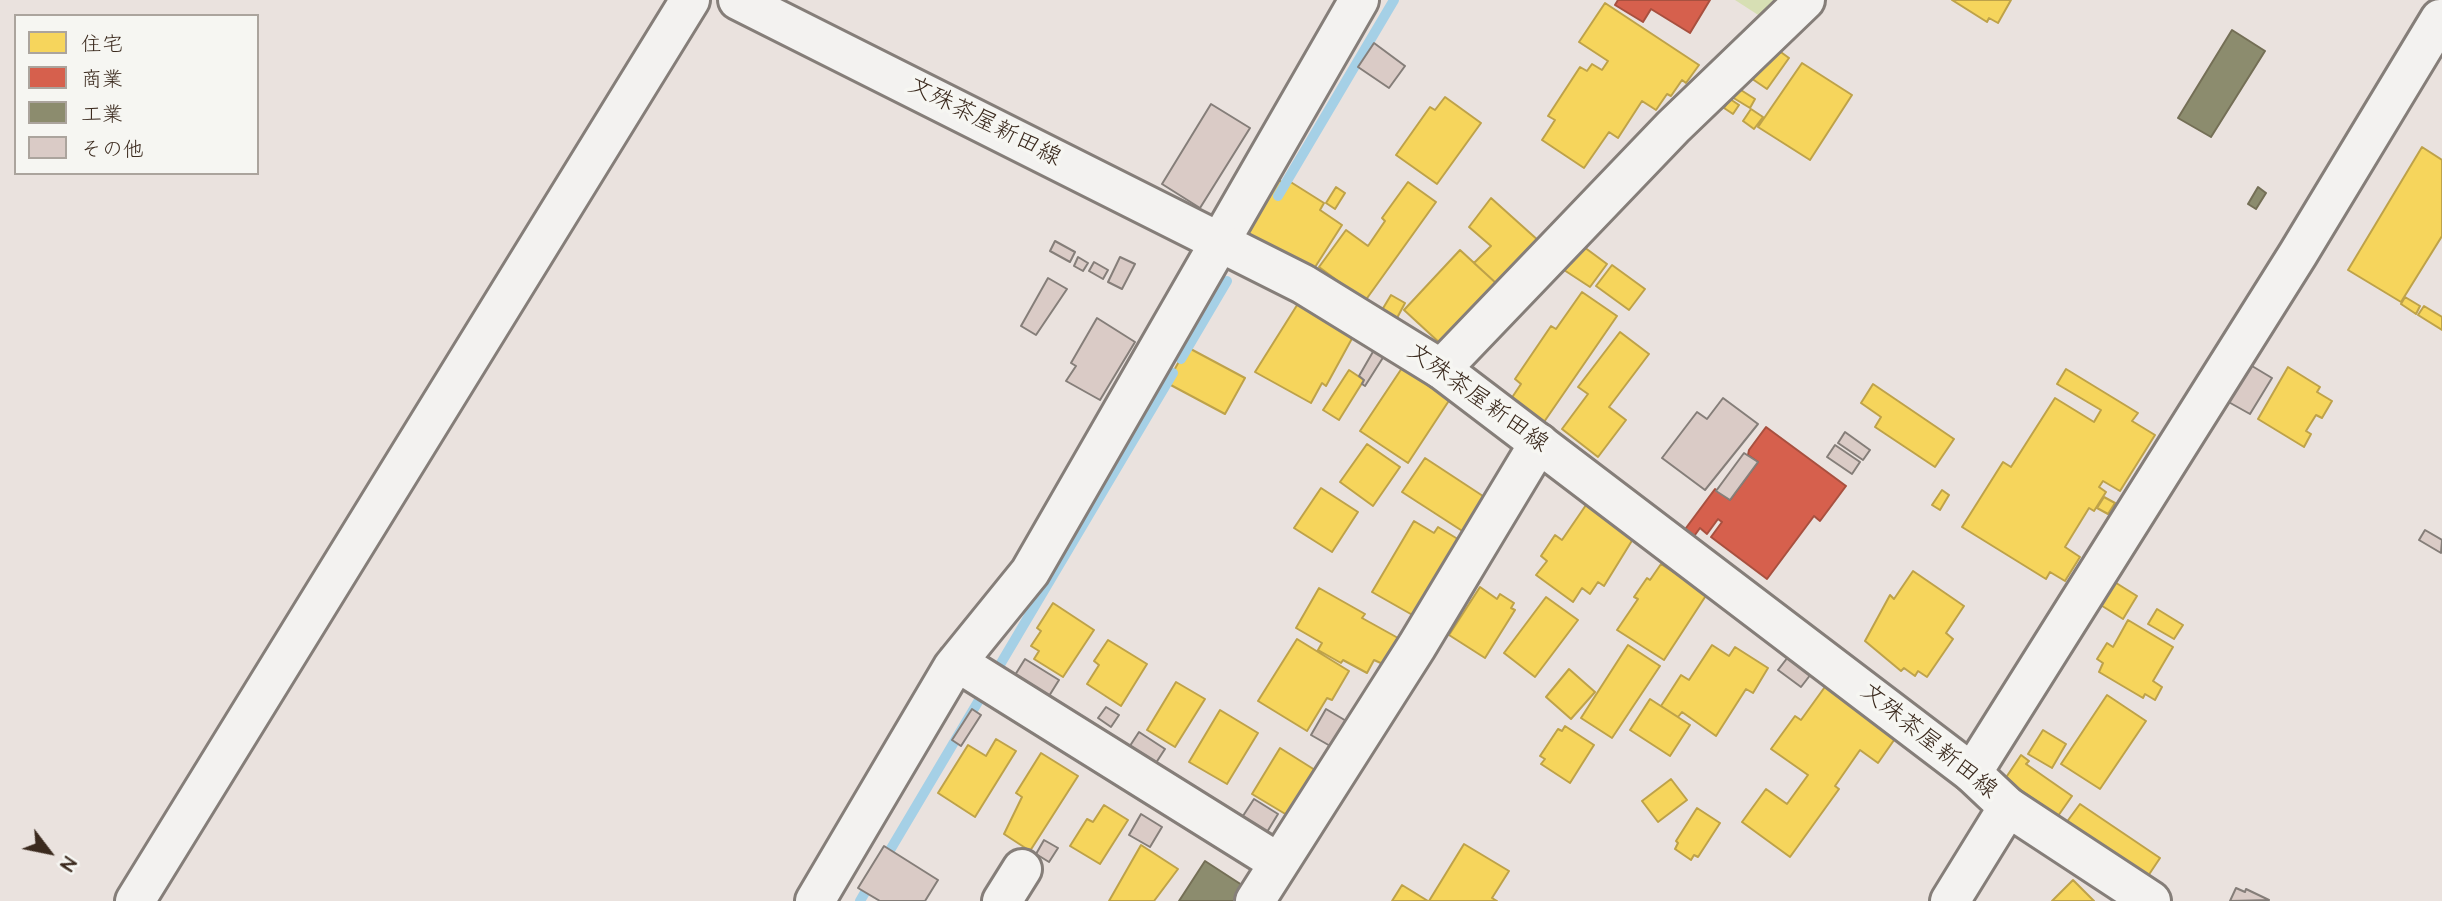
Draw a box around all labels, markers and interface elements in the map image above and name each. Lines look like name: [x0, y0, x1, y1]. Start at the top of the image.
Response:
legend: [14, 14, 259, 175]
text: 住宅: [81, 30, 123, 59]
text: 商業: [81, 65, 123, 94]
street label: 文殊茶屋新田線: [903, 72, 1065, 174]
text: 工業: [81, 100, 123, 129]
text: その他: [81, 135, 144, 164]
street label: 文殊茶屋新田線: [1401, 338, 1553, 460]
street label: 文殊茶屋新田線: [1854, 678, 2002, 806]
north arrow: [14, 817, 84, 887]
text: N: [53, 851, 82, 876]

